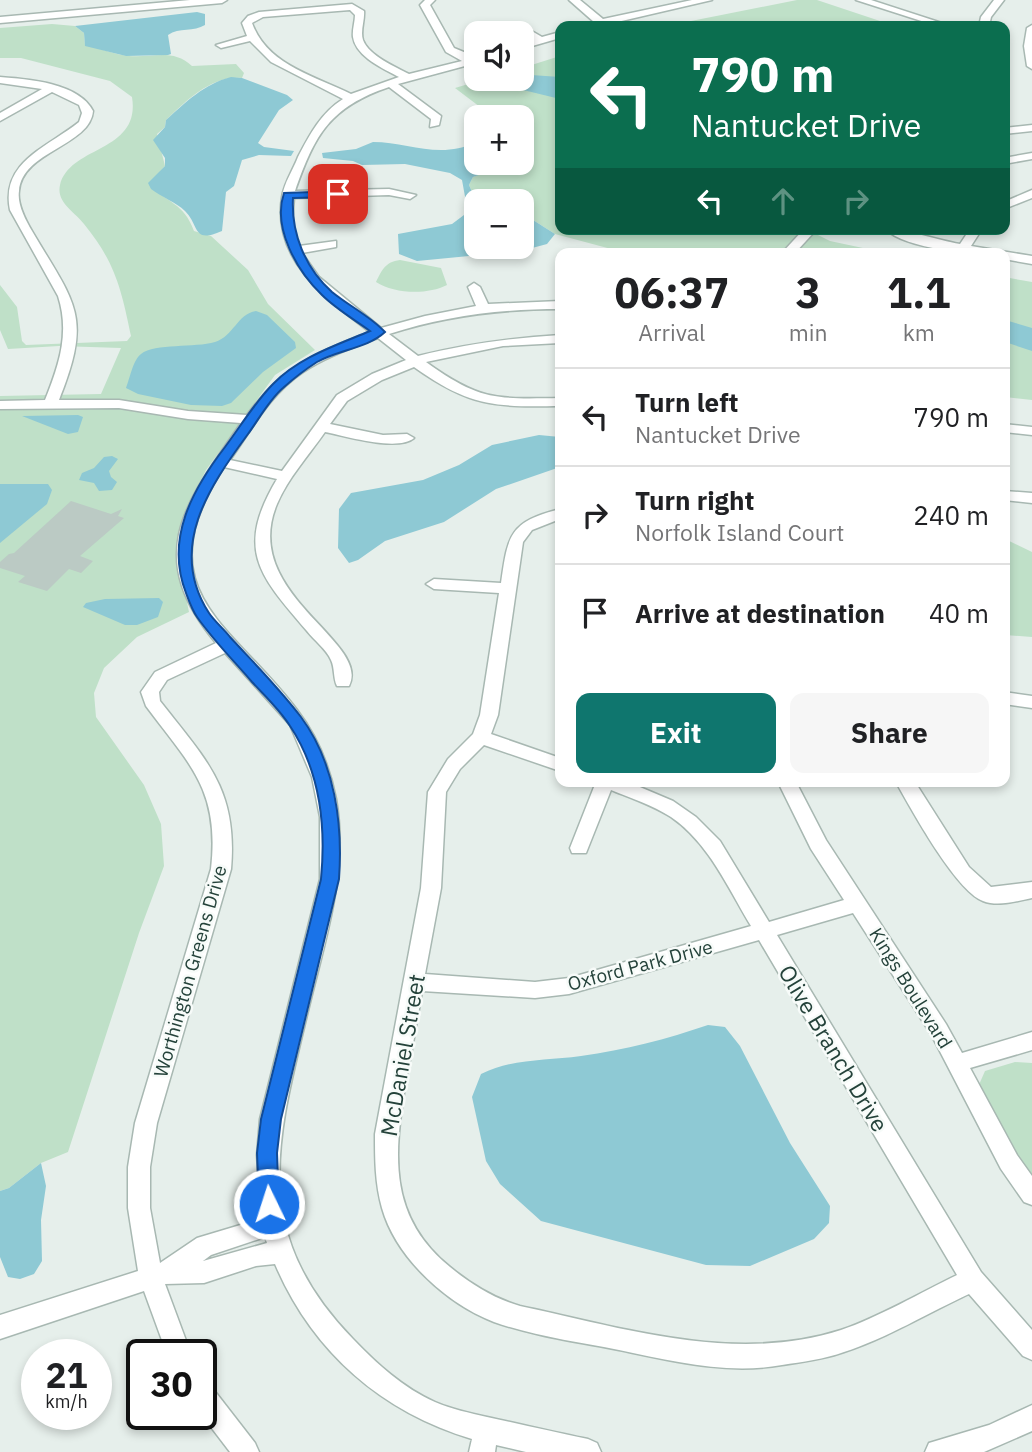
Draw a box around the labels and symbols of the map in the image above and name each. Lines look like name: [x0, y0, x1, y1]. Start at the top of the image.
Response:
pin: [308, 164, 368, 224]
street label: Worthington Greens Drive: [148, 862, 232, 1080]
street label: Kings Boulevard: [864, 923, 958, 1053]
street label: Oxford Park Drive: [565, 934, 715, 996]
street label: Olive Branch Drive: [772, 959, 896, 1137]
street label: McDaniel Street: [373, 972, 431, 1138]
position arrow: [232, 1167, 306, 1241]
speed limit sign: 30: [126, 1339, 217, 1430]

